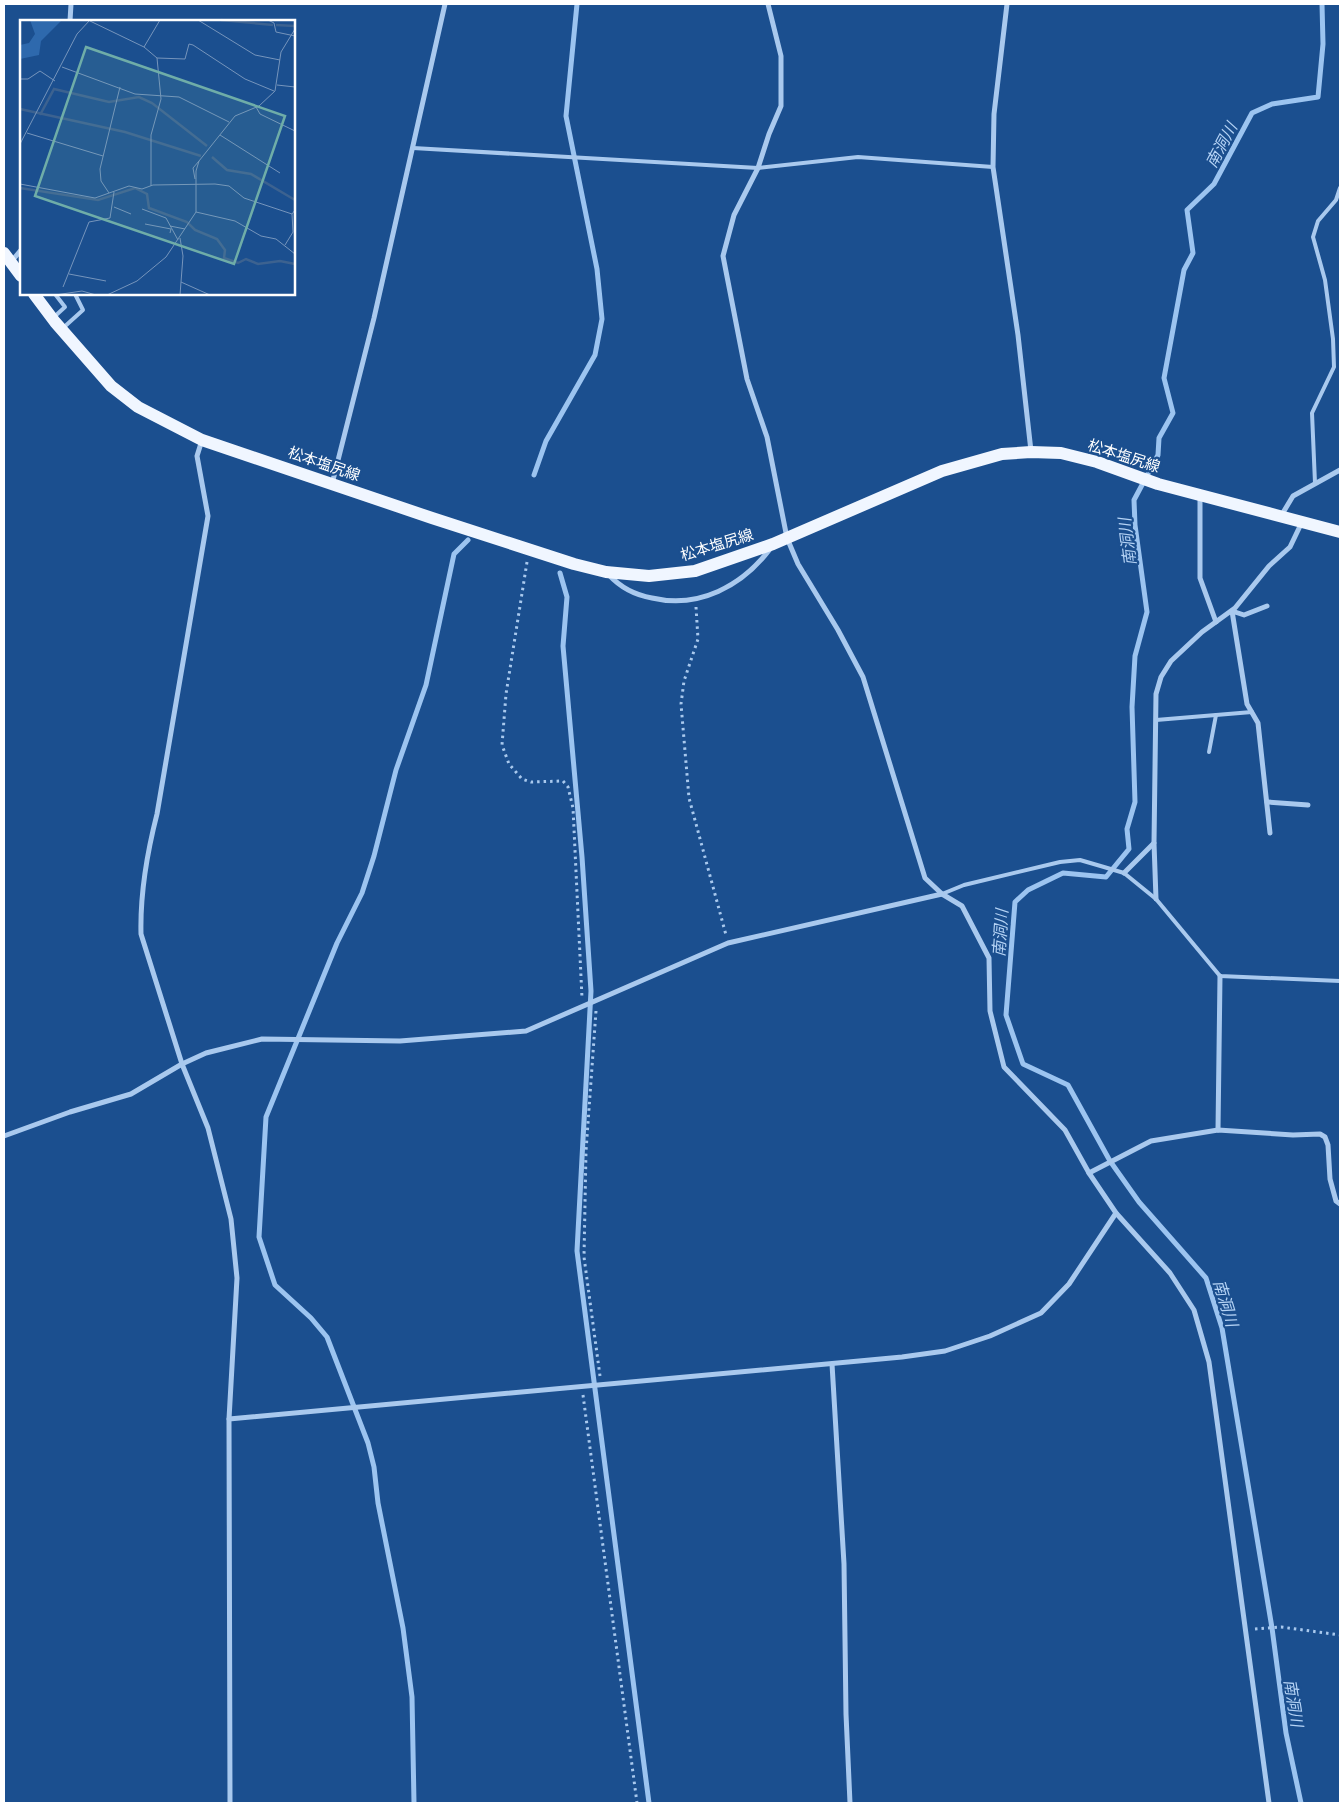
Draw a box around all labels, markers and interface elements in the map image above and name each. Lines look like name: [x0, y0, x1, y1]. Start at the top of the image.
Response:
inset map: [20, 20, 295, 295]
water label: 南洞川: [1199, 116, 1244, 172]
street label: 松本塩尻線: [1085, 433, 1163, 478]
street label: 松本塩尻線: [285, 440, 363, 487]
water label: 南洞川: [1112, 515, 1142, 567]
street label: 松本塩尻線: [678, 523, 756, 566]
water label: 南洞川: [986, 906, 1014, 958]
water label: 南洞川: [1208, 1277, 1245, 1331]
water label: 南洞川: [1278, 1677, 1310, 1731]

